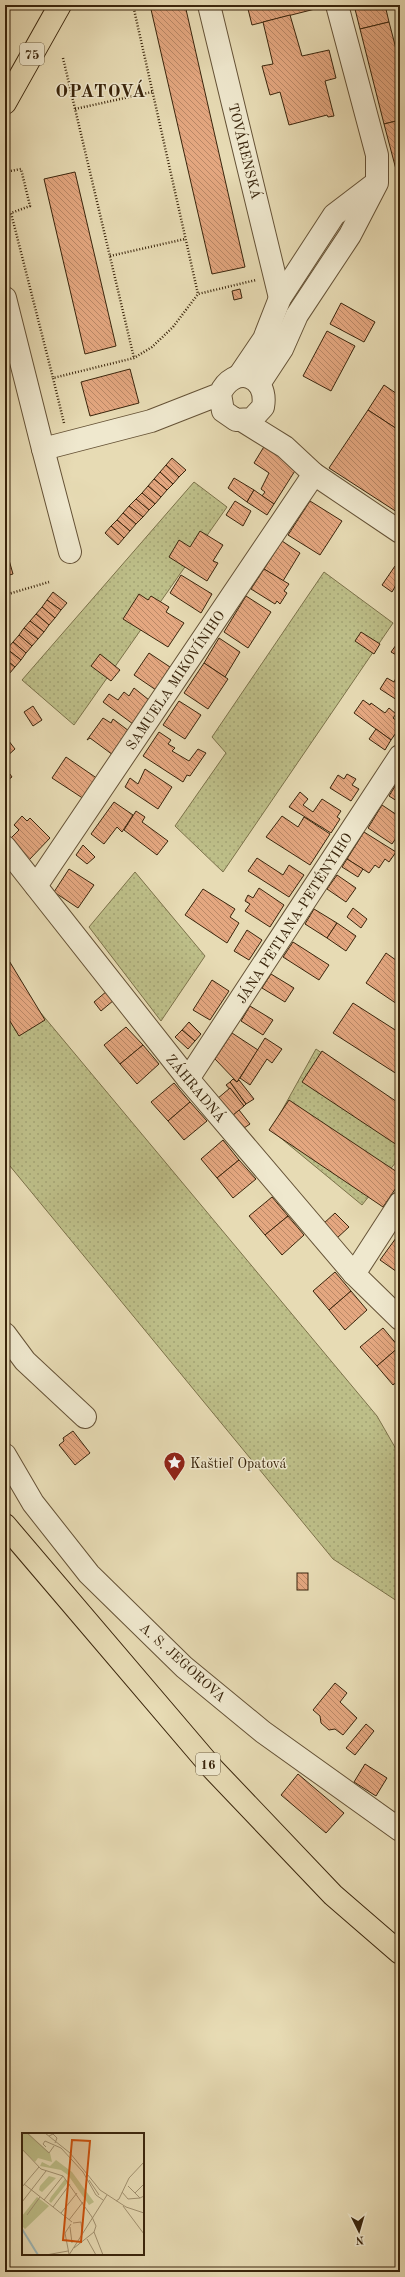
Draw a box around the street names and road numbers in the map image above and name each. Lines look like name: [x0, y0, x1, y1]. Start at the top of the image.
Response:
road number: 75: [20, 43, 44, 65]
street label: TOVÁRENSKÁ: [225, 101, 266, 201]
street label: SAMUELA MIKOVÍNIHO: [121, 607, 228, 753]
street label: JÁNA PETIANA-PETÉNYIHO: [232, 829, 355, 1006]
street label: ZÁHRADNÁ: [163, 1050, 230, 1125]
street label: A. S. JEGOROVA: [137, 1621, 228, 1705]
road number: 16: [196, 1753, 220, 1775]

